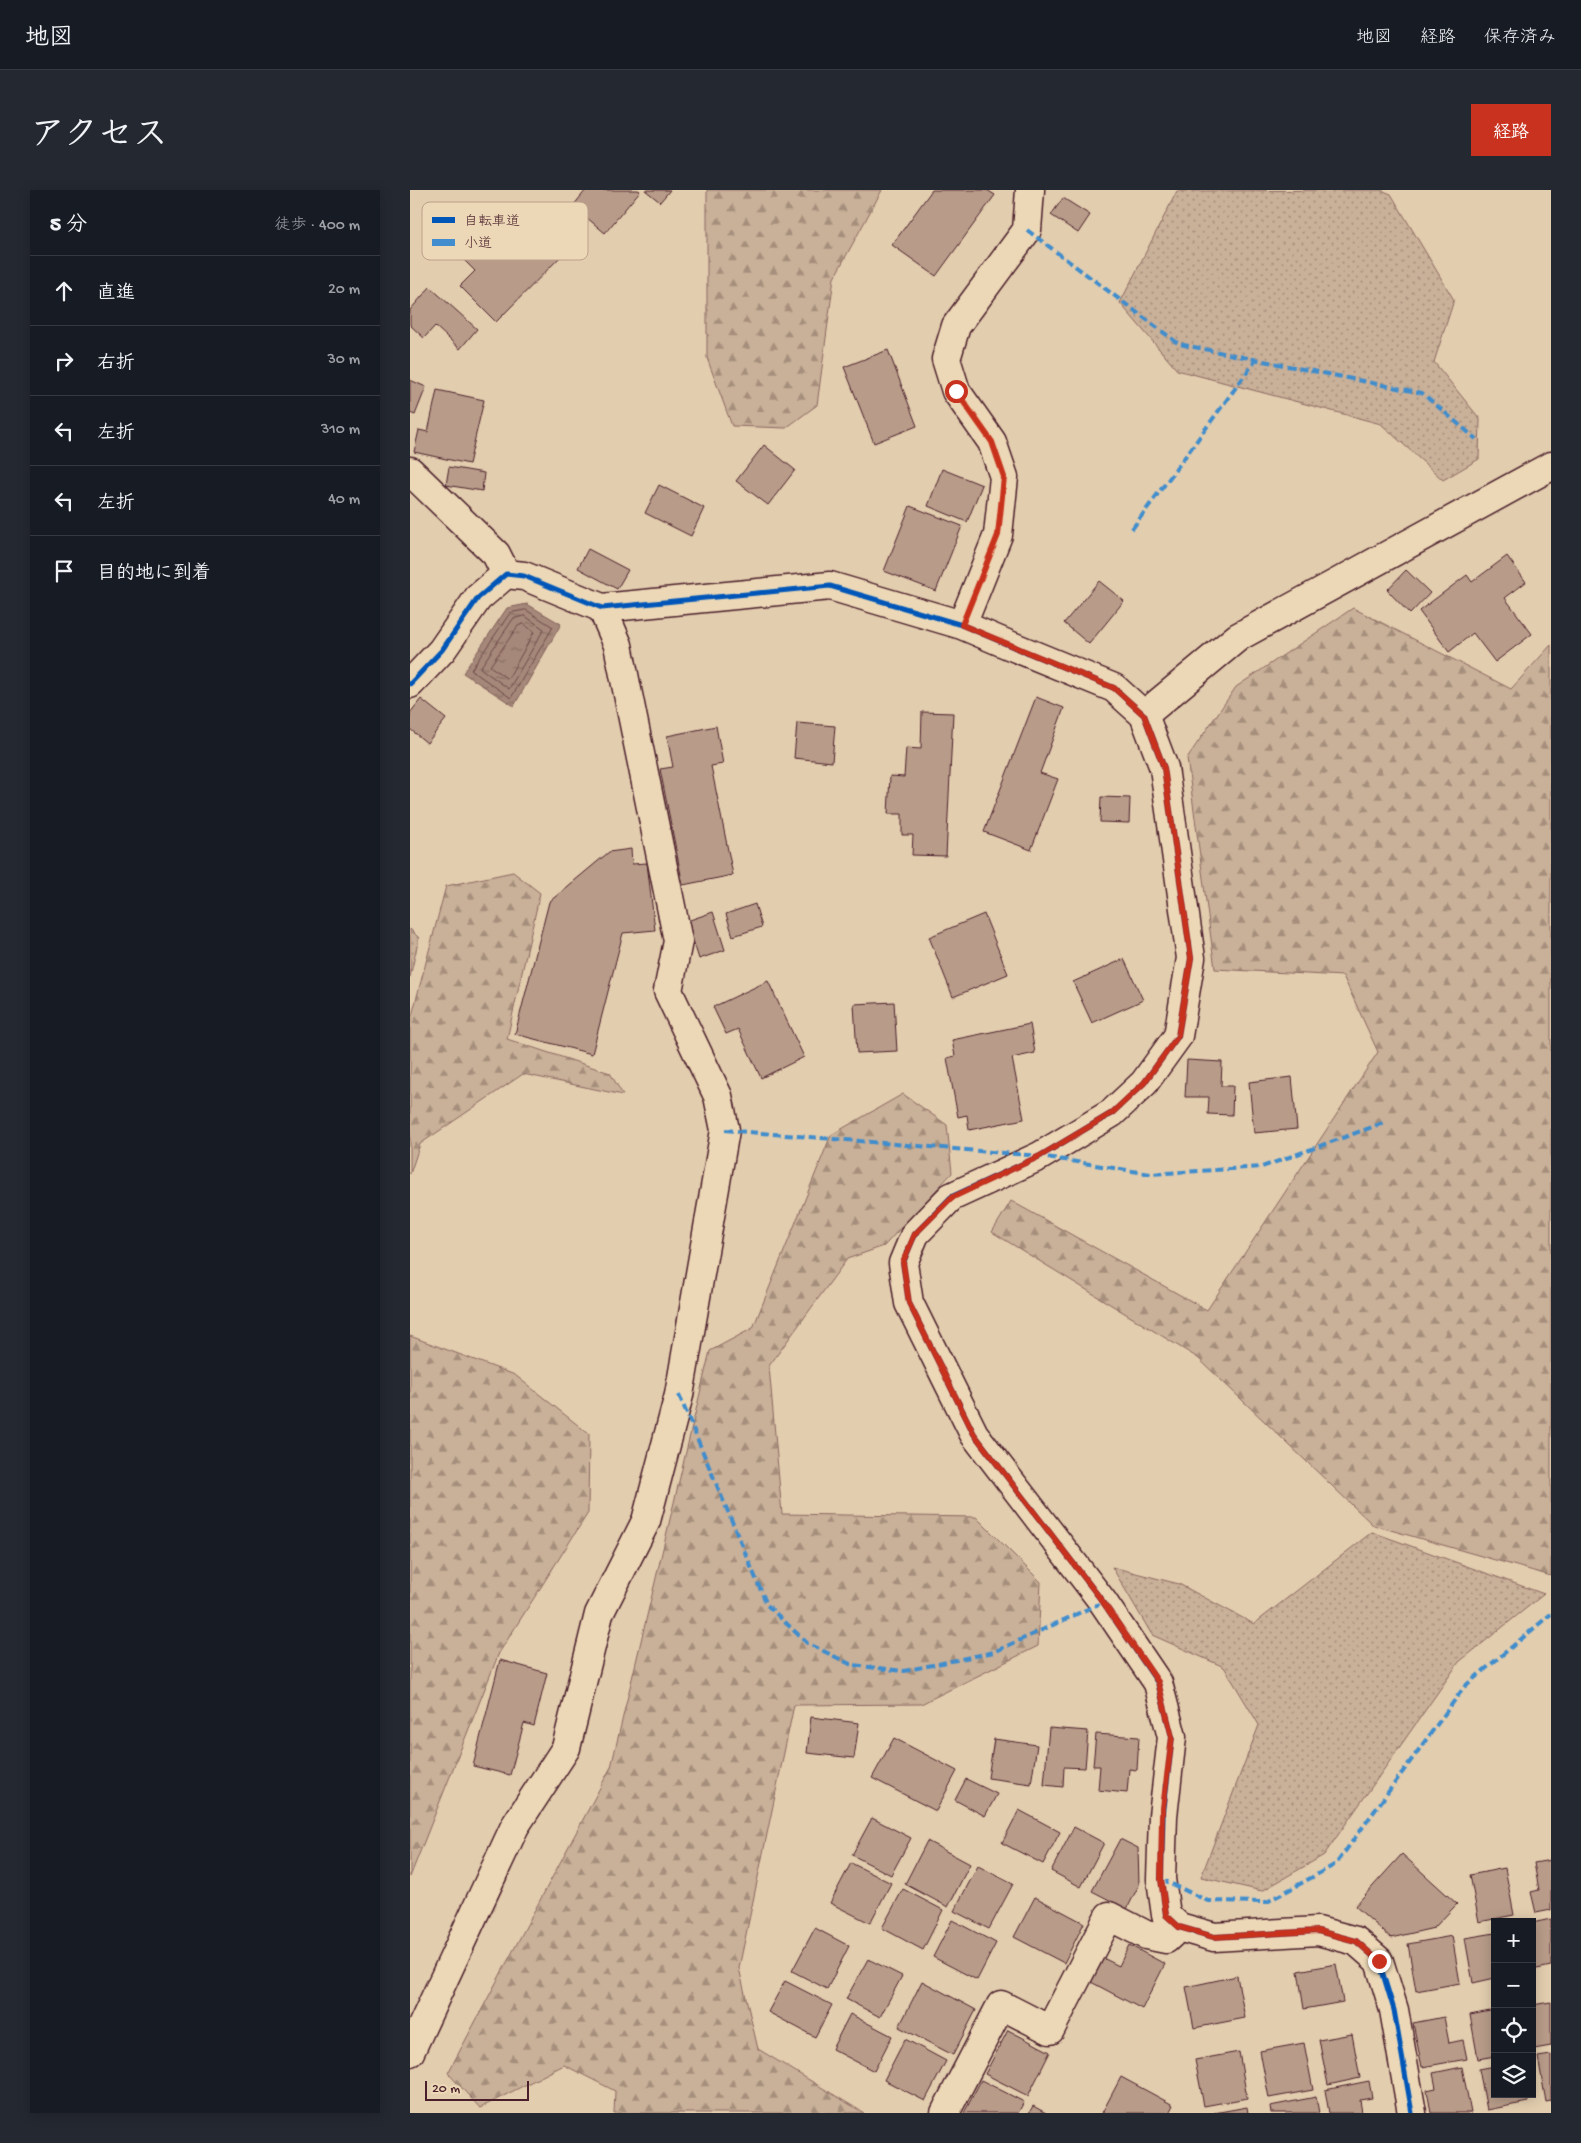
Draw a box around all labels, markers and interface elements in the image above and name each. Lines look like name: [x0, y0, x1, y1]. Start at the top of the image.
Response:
text: 地図: [25, 25, 73, 54]
text: 地図: [1356, 28, 1392, 49]
text: 経路: [1420, 28, 1456, 49]
text: 保存済み: [1484, 28, 1556, 49]
button: 経路: [1471, 104, 1551, 156]
text: アクセス: [30, 117, 168, 158]
legend: [422, 202, 588, 260]
text: 5 分: [50, 214, 87, 239]
text: 自転車道: [464, 214, 520, 231]
text: 徒歩 · 400 m: [275, 217, 360, 236]
text: 小道: [464, 236, 492, 253]
icon: ahead: [50, 277, 78, 305]
text: 20 m: [328, 281, 360, 300]
text: 直進: [97, 283, 135, 306]
icon: right: [50, 347, 78, 375]
text: 30 m: [327, 351, 360, 370]
text: 右折: [97, 353, 135, 376]
route start: [945, 380, 968, 403]
icon: left: [50, 417, 78, 445]
text: 310 m: [321, 421, 360, 440]
text: 左折: [97, 423, 135, 446]
icon: left: [50, 487, 78, 515]
text: 40 m: [328, 491, 360, 510]
text: 左折: [97, 493, 135, 516]
icon: arrive: [50, 557, 78, 585]
text: 目的地に到着: [97, 563, 211, 586]
map controls: [1491, 1918, 1536, 2098]
button: +: [1491, 1918, 1536, 1963]
route end: [1368, 1950, 1391, 1973]
button: −: [1491, 1963, 1536, 2008]
button: locate: [1491, 2008, 1536, 2053]
button: layers: [1491, 2053, 1536, 2098]
scale bar: [425, 2078, 529, 2101]
text: 20 m: [432, 2081, 460, 2098]

